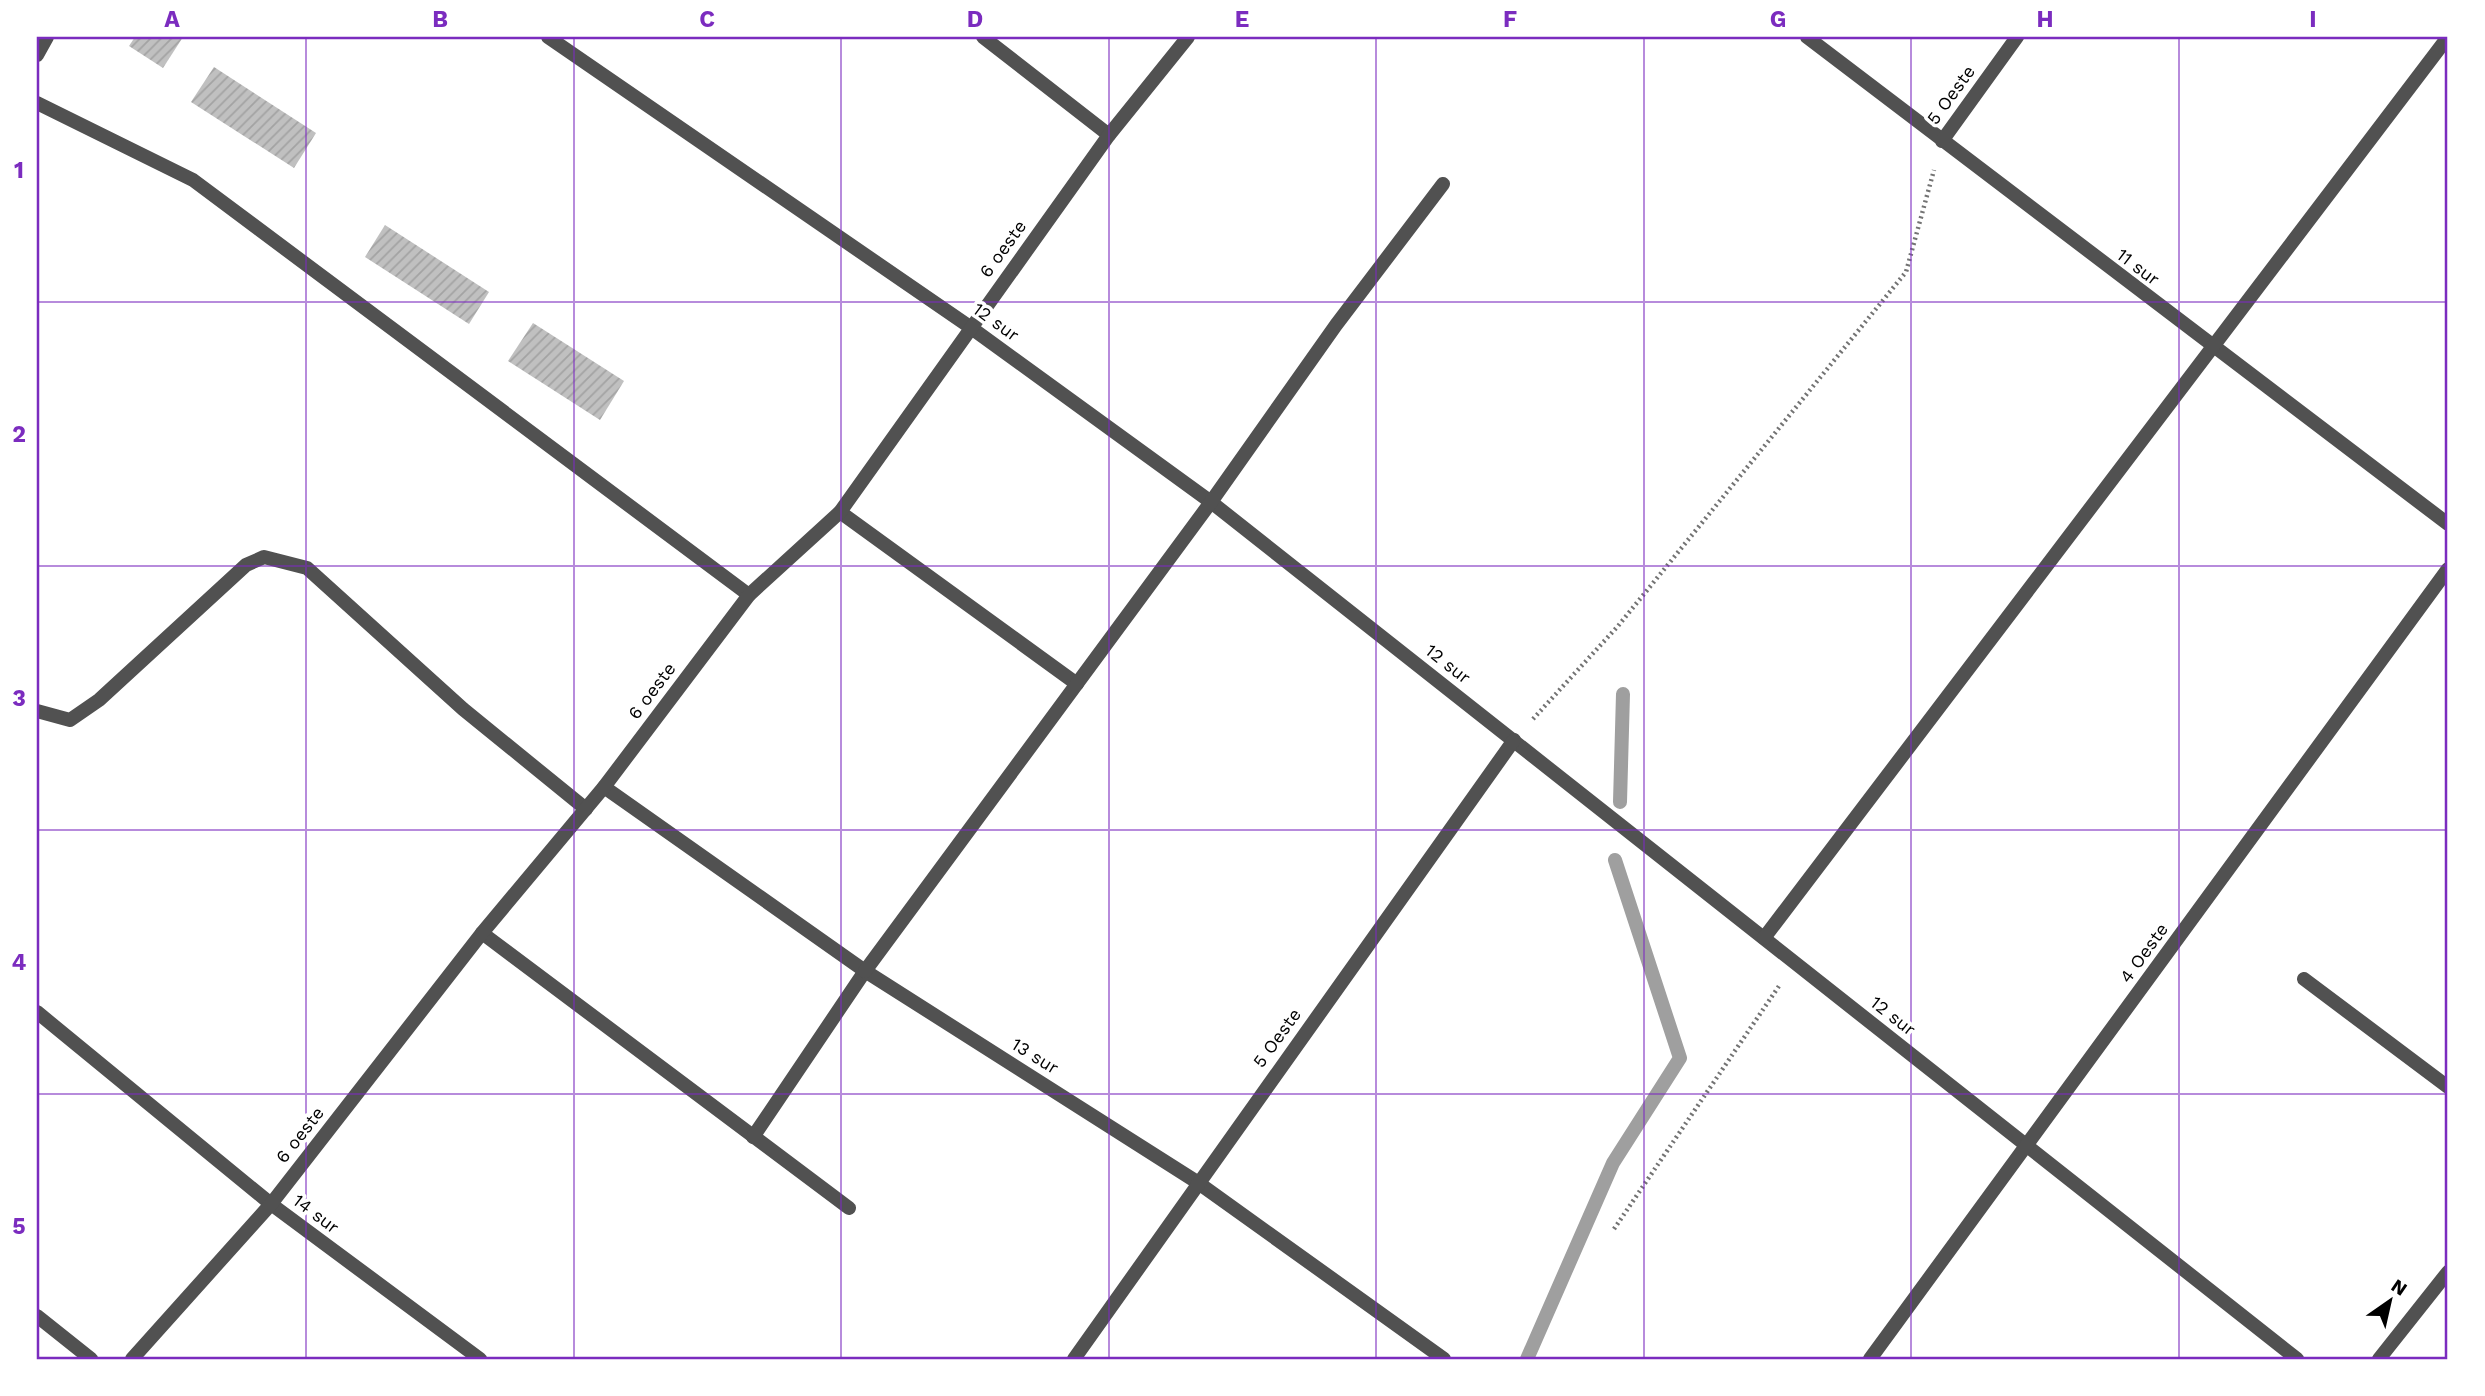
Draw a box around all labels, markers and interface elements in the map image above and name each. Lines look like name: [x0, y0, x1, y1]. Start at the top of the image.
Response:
text: A: [164, 6, 180, 33]
text: B: [432, 6, 448, 33]
text: C: [699, 6, 715, 33]
text: D: [967, 6, 983, 33]
text: E: [1235, 6, 1249, 33]
text: F: [1503, 6, 1517, 33]
text: G: [1770, 6, 1786, 33]
text: H: [2036, 6, 2054, 33]
text: I: [2309, 6, 2317, 33]
street label: 5 Oeste: [1922, 61, 1979, 128]
text: 1: [14, 157, 24, 184]
street label: 6 oeste: [975, 216, 1030, 281]
street label: 11 sur: [2113, 244, 2164, 289]
street label: 12 sur: [969, 298, 1023, 345]
text: 2: [12, 421, 26, 448]
street label: 12 sur: [1422, 639, 1475, 688]
street label: 6 oeste: [623, 658, 680, 723]
text: 3: [12, 685, 26, 712]
street label: 4 Oeste: [2115, 919, 2172, 987]
text: 4: [12, 949, 27, 976]
street label: 12 sur: [1867, 991, 1920, 1040]
street label: 5 Oeste: [1248, 1004, 1305, 1071]
street label: 13 sur: [1008, 1033, 1063, 1078]
street label: 6 oeste: [271, 1102, 328, 1167]
street label: 14 sur: [289, 1190, 343, 1238]
text: 5: [12, 1213, 26, 1240]
north arrow: [2356, 1266, 2426, 1336]
text: N: [2387, 1274, 2411, 1301]

